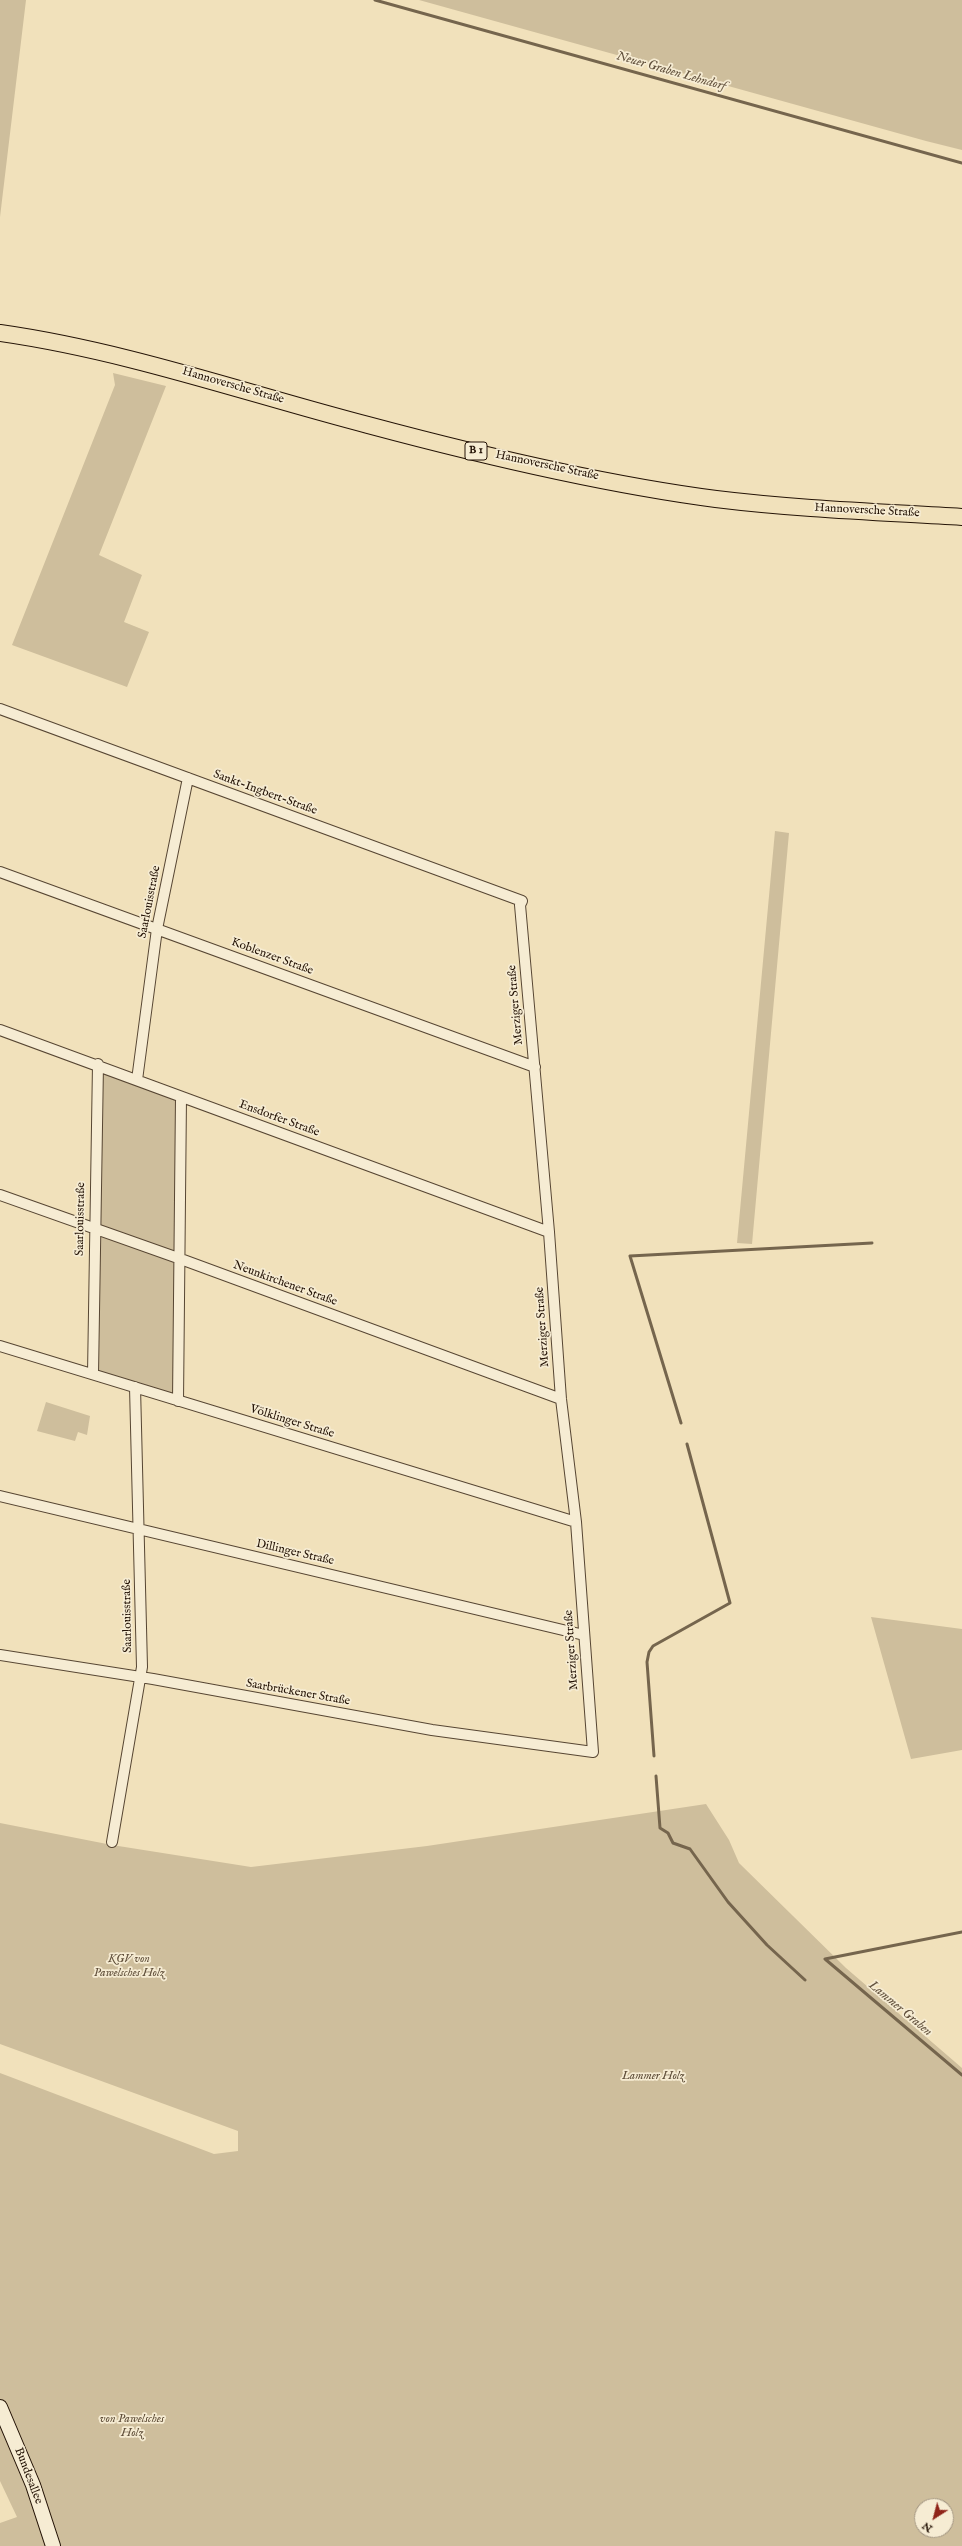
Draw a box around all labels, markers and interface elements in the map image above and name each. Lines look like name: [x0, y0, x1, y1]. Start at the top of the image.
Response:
water label: Neuer Graben Lehndorf: [614, 49, 728, 95]
street label: Hannoversche Straße: [180, 365, 286, 407]
road number: B 1: [465, 442, 487, 460]
street label: Hannoversche Straße: [494, 448, 600, 484]
street label: Hannoversche Straße: [814, 501, 920, 521]
street label: Sankt-Ingbert-Straße: [211, 768, 319, 818]
street label: Saarlouisstraße: [136, 864, 164, 940]
street label: Koblenzer Straße: [229, 935, 315, 979]
street label: Merziger Straße: [505, 964, 527, 1046]
street label: Ensdorfer Straße: [237, 1098, 321, 1140]
street label: Saarlouisstraße: [73, 1182, 89, 1256]
street label: Neunkirchener Straße: [231, 1258, 339, 1310]
street label: Merziger Straße: [533, 1286, 553, 1368]
street label: Völklinger Straße: [248, 1402, 336, 1442]
street label: Dillinger Straße: [255, 1537, 335, 1569]
street label: Saarlouisstraße: [120, 1579, 136, 1653]
street label: Merziger Straße: [562, 1609, 582, 1691]
street label: Saarbrückener Straße: [245, 1677, 351, 1709]
park label: KGV von Pawelsches Holz: [94, 1953, 164, 1981]
water label: Lammer Graben: [865, 1978, 935, 2040]
park label: Lammer Holz: [622, 2070, 684, 2084]
park label: von Pawelsches Holz: [100, 2413, 164, 2441]
street label: Bundesallee: [11, 2446, 45, 2506]
north arrow: [914, 2498, 954, 2538]
text: N: [920, 2518, 936, 2535]

